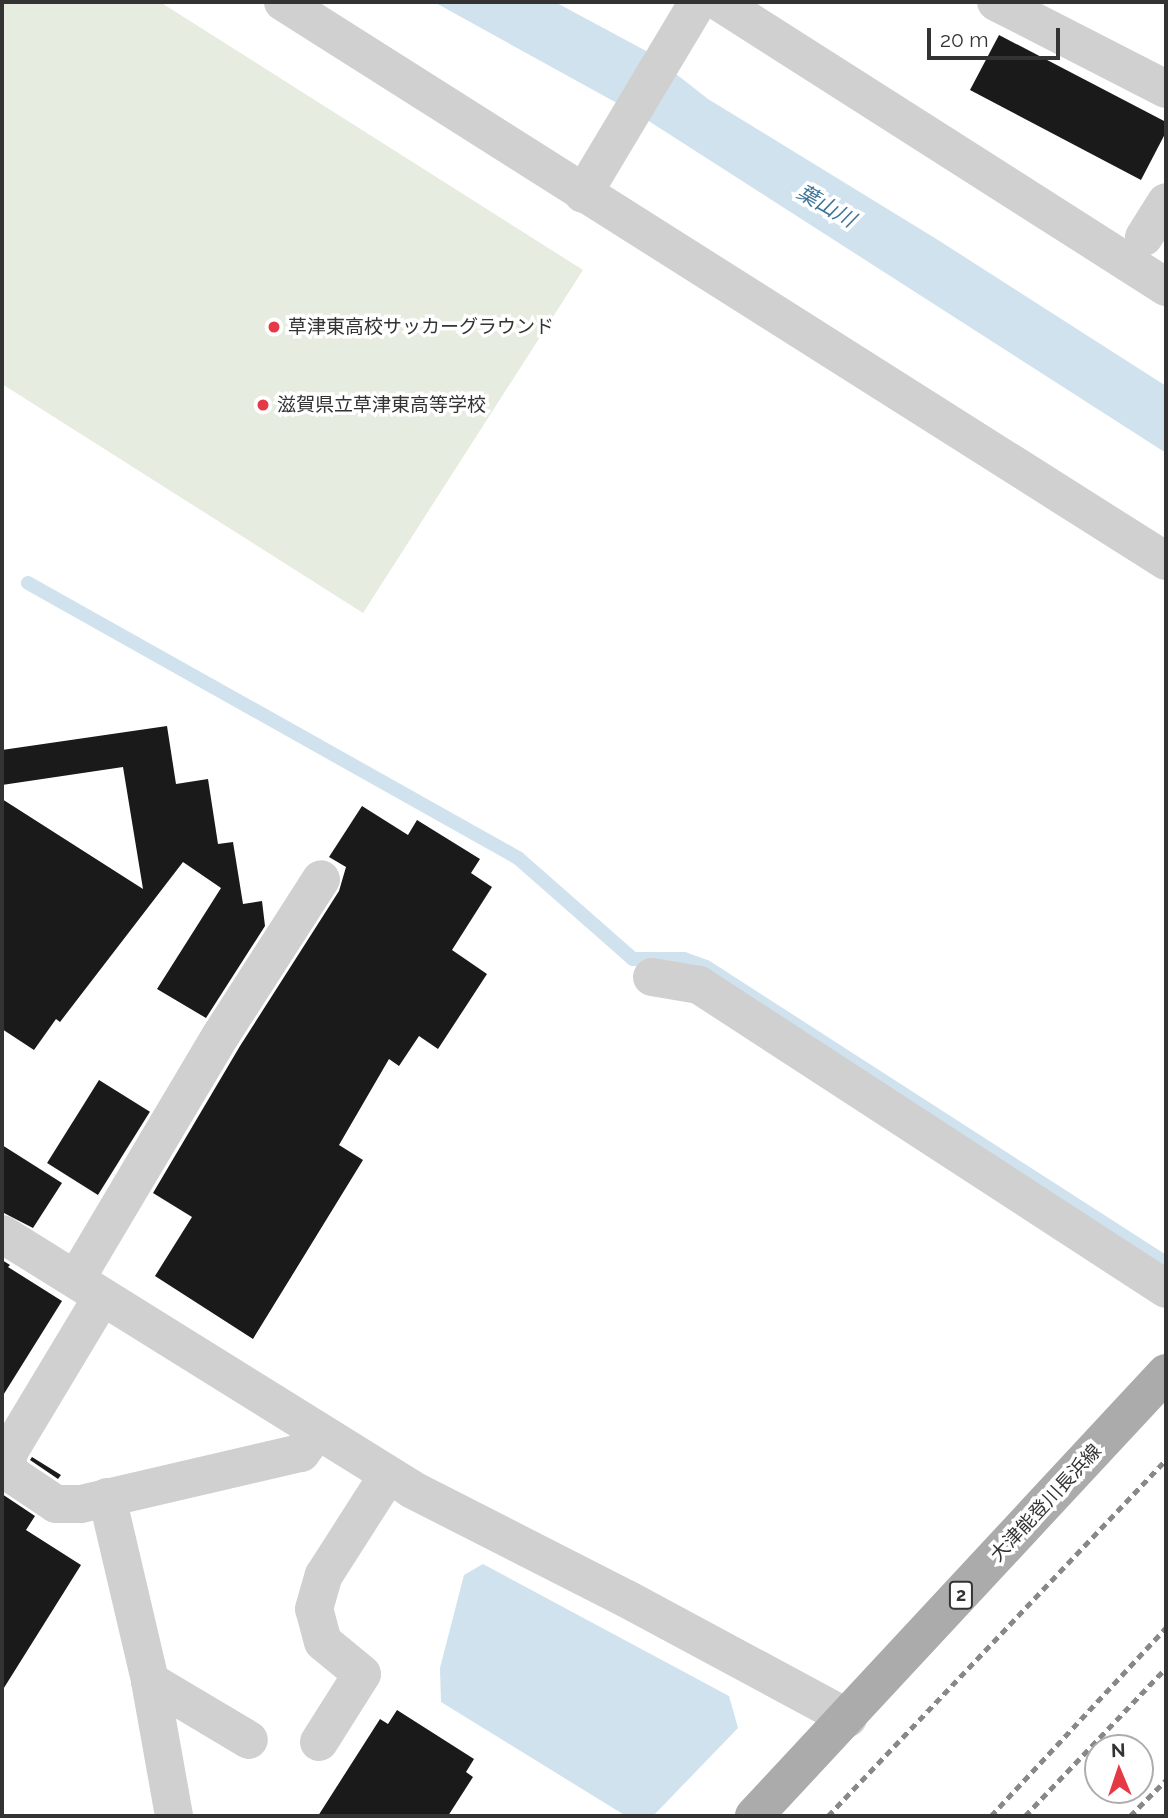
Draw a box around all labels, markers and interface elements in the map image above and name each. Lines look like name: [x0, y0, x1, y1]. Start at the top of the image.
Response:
scale bar: [930, 14, 1063, 58]
text: 20 m: [940, 27, 988, 52]
water label: 葉山川: [792, 179, 860, 233]
place label: 草津東高校サッカーグラウンド: [288, 316, 554, 338]
marker: 草津東高校サッカーグラウンド: [266, 319, 282, 335]
place label: 滋賀県立草津東高等学校: [277, 394, 486, 416]
marker: 滋賀県立草津東高等学校: [255, 397, 271, 413]
street label: 大津能登川長浜線: [986, 1440, 1106, 1566]
road number: 2: [949, 1580, 973, 1610]
north arrow: [1084, 1734, 1154, 1804]
text: N: [1111, 1739, 1126, 1761]

